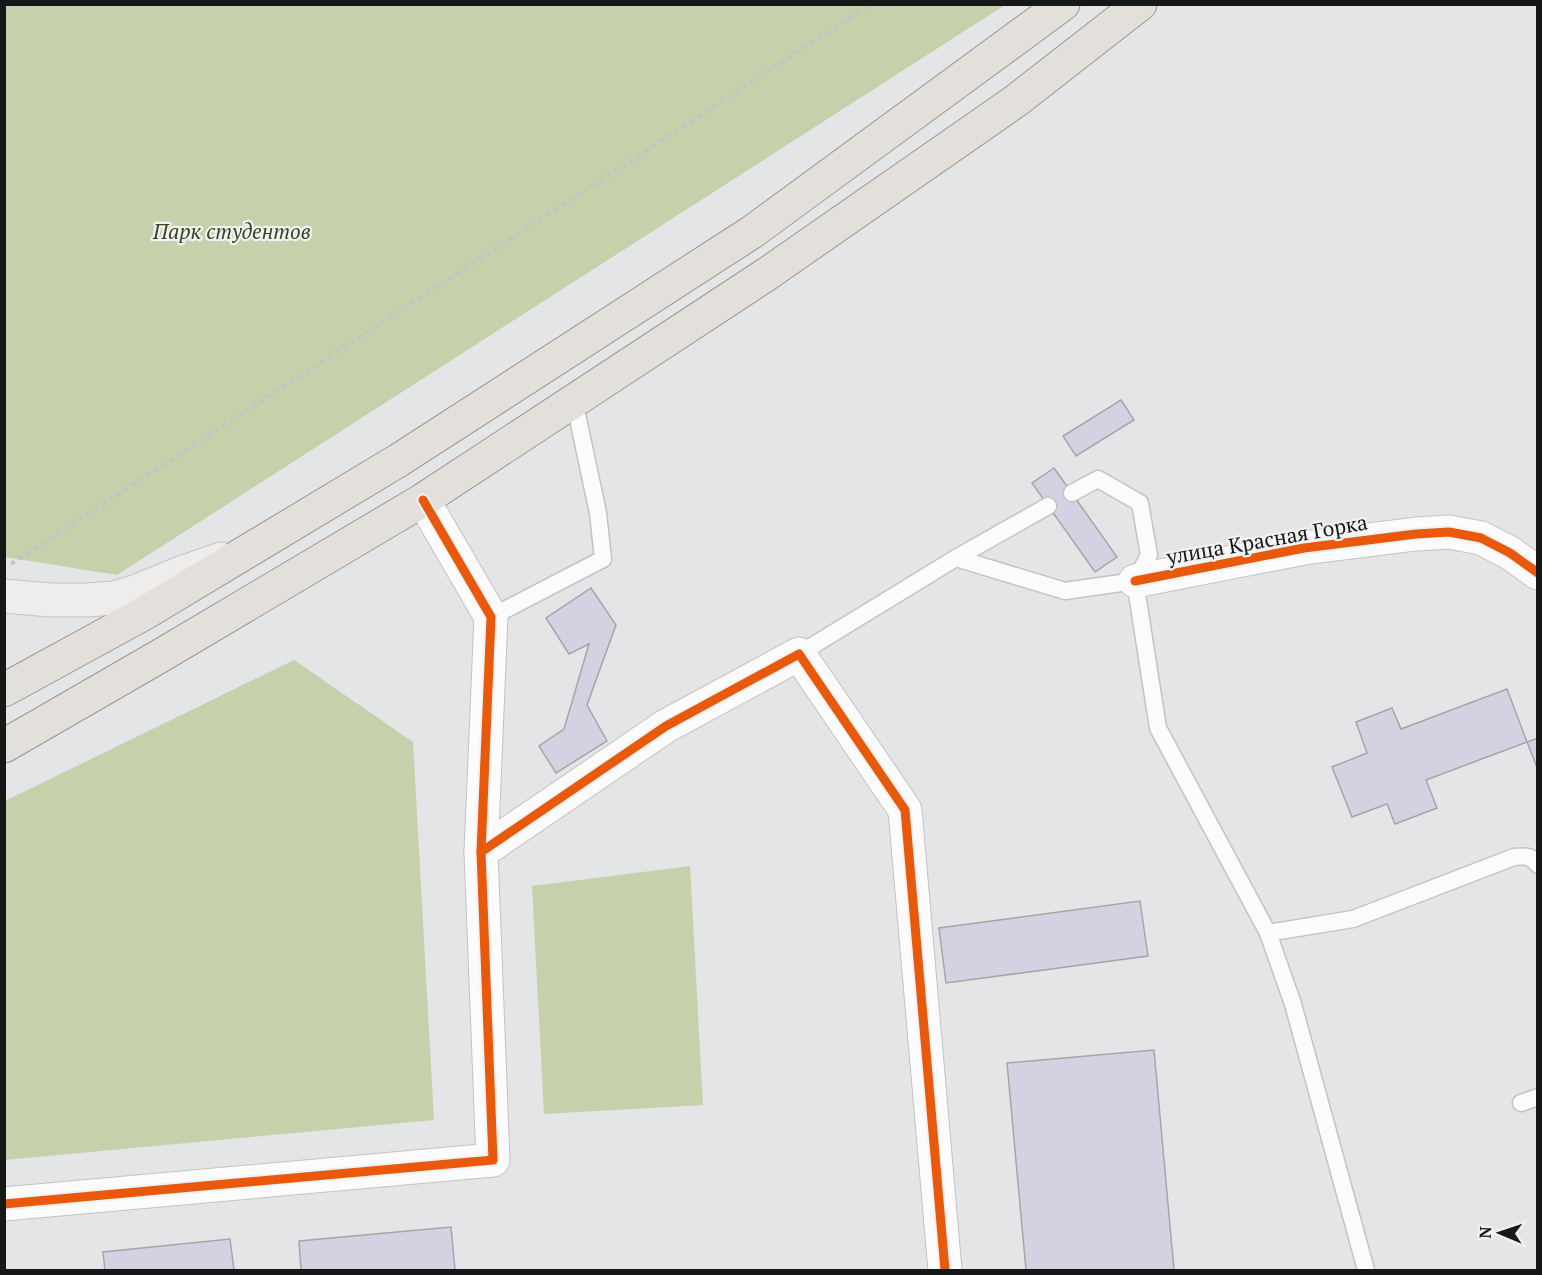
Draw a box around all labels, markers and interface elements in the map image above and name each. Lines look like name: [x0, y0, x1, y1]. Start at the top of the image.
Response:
park label: Парк студентов: [152, 217, 311, 245]
street label: улица Красная Горка: [1163, 507, 1370, 571]
north arrow: [1470, 1203, 1530, 1263]
text: N: [1474, 1226, 1496, 1239]

